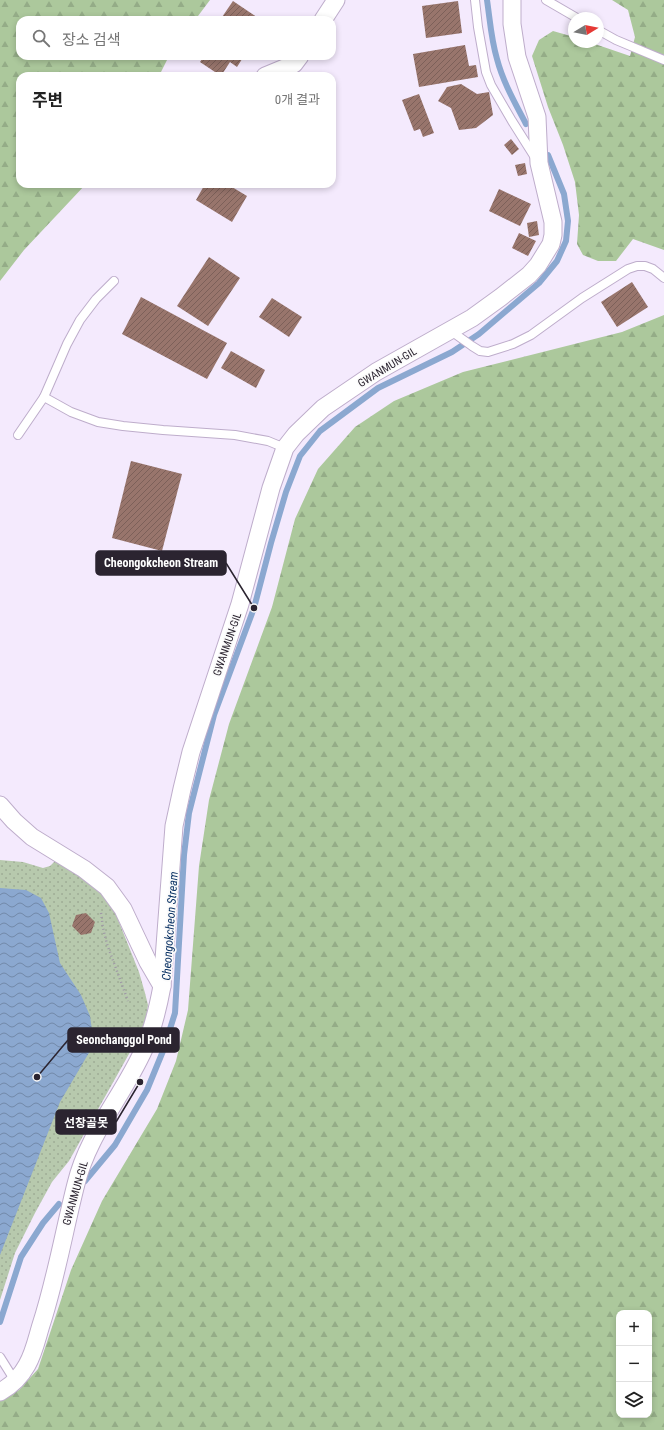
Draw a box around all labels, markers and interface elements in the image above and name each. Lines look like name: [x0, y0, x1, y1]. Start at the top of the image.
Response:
north arrow: [568, 12, 604, 48]
search box: [16, 16, 336, 60]
icon: search: [30, 27, 52, 49]
text: 장소 검색: [62, 31, 121, 49]
text: 주변: [32, 90, 63, 110]
text: 0개 결과: [275, 92, 320, 107]
street label: GWANMUN-GIL: [355, 345, 419, 390]
callout: Cheongokcheon Stream: [96, 551, 226, 575]
text: Cheongokcheon Stream: [104, 556, 218, 570]
street label: GWANMUN-GIL: [211, 611, 244, 678]
water label: Cheongokcheon Stream: [159, 871, 181, 981]
callout: Seonchanggol Pond: [68, 1028, 179, 1052]
text: Seonchanggol Pond: [76, 1033, 172, 1047]
callout: 선창골못: [56, 1110, 116, 1134]
text: 선창골못: [64, 1116, 108, 1130]
street label: GWANMUN-GIL: [60, 1159, 91, 1227]
map controls: [616, 1310, 652, 1418]
button: +: [616, 1310, 652, 1346]
button: −: [616, 1346, 652, 1382]
button: layers: [616, 1382, 652, 1418]

